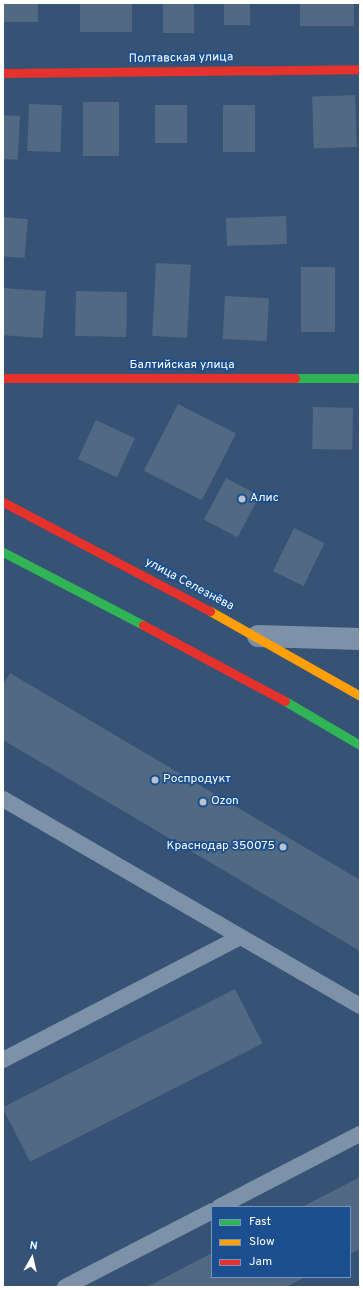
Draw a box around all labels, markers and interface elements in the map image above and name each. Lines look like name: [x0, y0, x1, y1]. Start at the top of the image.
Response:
street label: Полтавская улица: [129, 51, 233, 67]
street label: Балтийская улица: [130, 359, 234, 373]
place label: Алис: [250, 492, 279, 506]
marker: Алис: [237, 494, 247, 504]
street label: улица Селезнёва: [142, 555, 236, 615]
place label: Роспродукт: [163, 773, 231, 787]
marker: Роспродукт: [150, 775, 160, 785]
place label: Ozon: [211, 795, 239, 809]
marker: Ozon: [198, 797, 208, 807]
place label: Краснодар 350075: [167, 840, 275, 854]
marker: Краснодар 350075: [278, 842, 288, 852]
legend: [211, 1206, 351, 1278]
text: Fast: [249, 1214, 271, 1230]
text: Slow: [249, 1234, 275, 1250]
north arrow: [12, 1238, 52, 1278]
text: N: [29, 1239, 39, 1254]
text: Jam: [249, 1254, 272, 1270]

